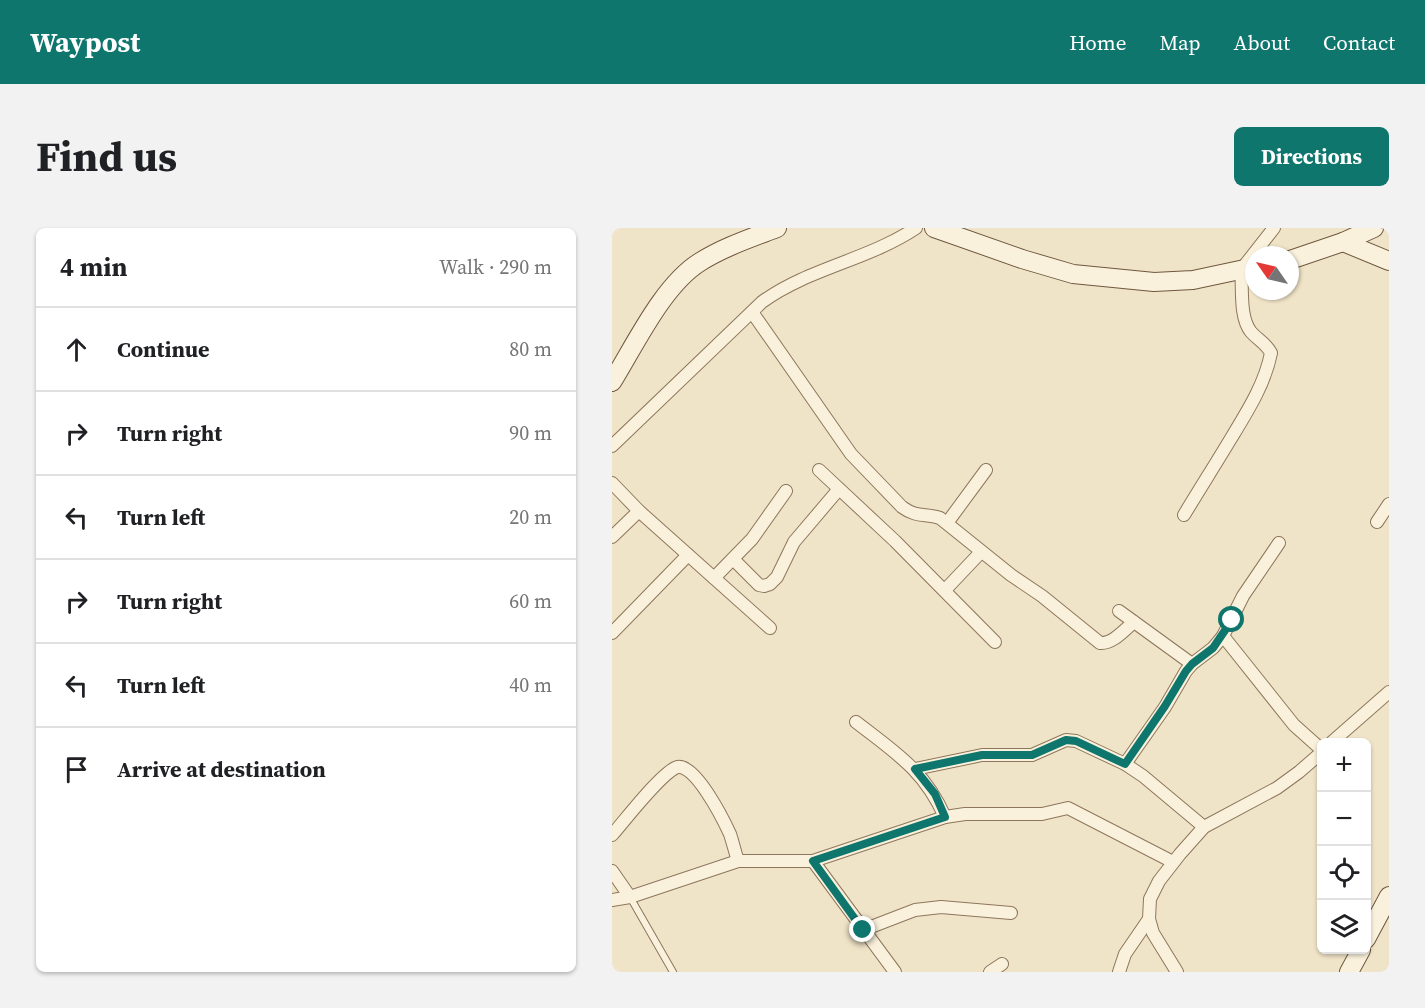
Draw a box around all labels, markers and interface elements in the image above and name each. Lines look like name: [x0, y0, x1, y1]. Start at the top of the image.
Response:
text: Waypost: [30, 23, 140, 61]
text: Home: [1069, 28, 1127, 57]
text: Map: [1160, 28, 1201, 57]
text: About: [1234, 28, 1290, 57]
text: Contact: [1323, 28, 1395, 57]
text: Find us: [36, 127, 177, 185]
button: Directions: [1234, 127, 1389, 186]
north arrow: [1245, 246, 1299, 300]
text: 4 min: [60, 249, 127, 285]
text: Walk · 290 m: [439, 253, 552, 281]
icon: ahead: [60, 333, 93, 366]
text: Continue: [117, 334, 210, 364]
text: 80 m: [509, 335, 552, 363]
icon: right: [60, 417, 93, 450]
text: Turn right: [117, 418, 222, 448]
text: 90 m: [509, 419, 552, 447]
icon: left: [60, 501, 93, 534]
text: Turn left: [117, 502, 205, 532]
text: 20 m: [509, 503, 552, 531]
icon: right: [60, 585, 93, 618]
text: Turn right: [117, 586, 222, 616]
text: 60 m: [509, 587, 552, 615]
route start: [1218, 606, 1244, 632]
icon: left: [60, 669, 93, 702]
text: Turn left: [117, 670, 205, 700]
text: 40 m: [509, 671, 552, 699]
map controls: [1317, 738, 1371, 954]
button: +: [1317, 738, 1371, 792]
icon: arrive: [60, 753, 93, 786]
text: Arrive at destination: [117, 754, 326, 784]
button: −: [1317, 792, 1371, 846]
button: locate: [1317, 846, 1371, 900]
button: layers: [1317, 900, 1371, 954]
route end: [849, 916, 875, 942]

